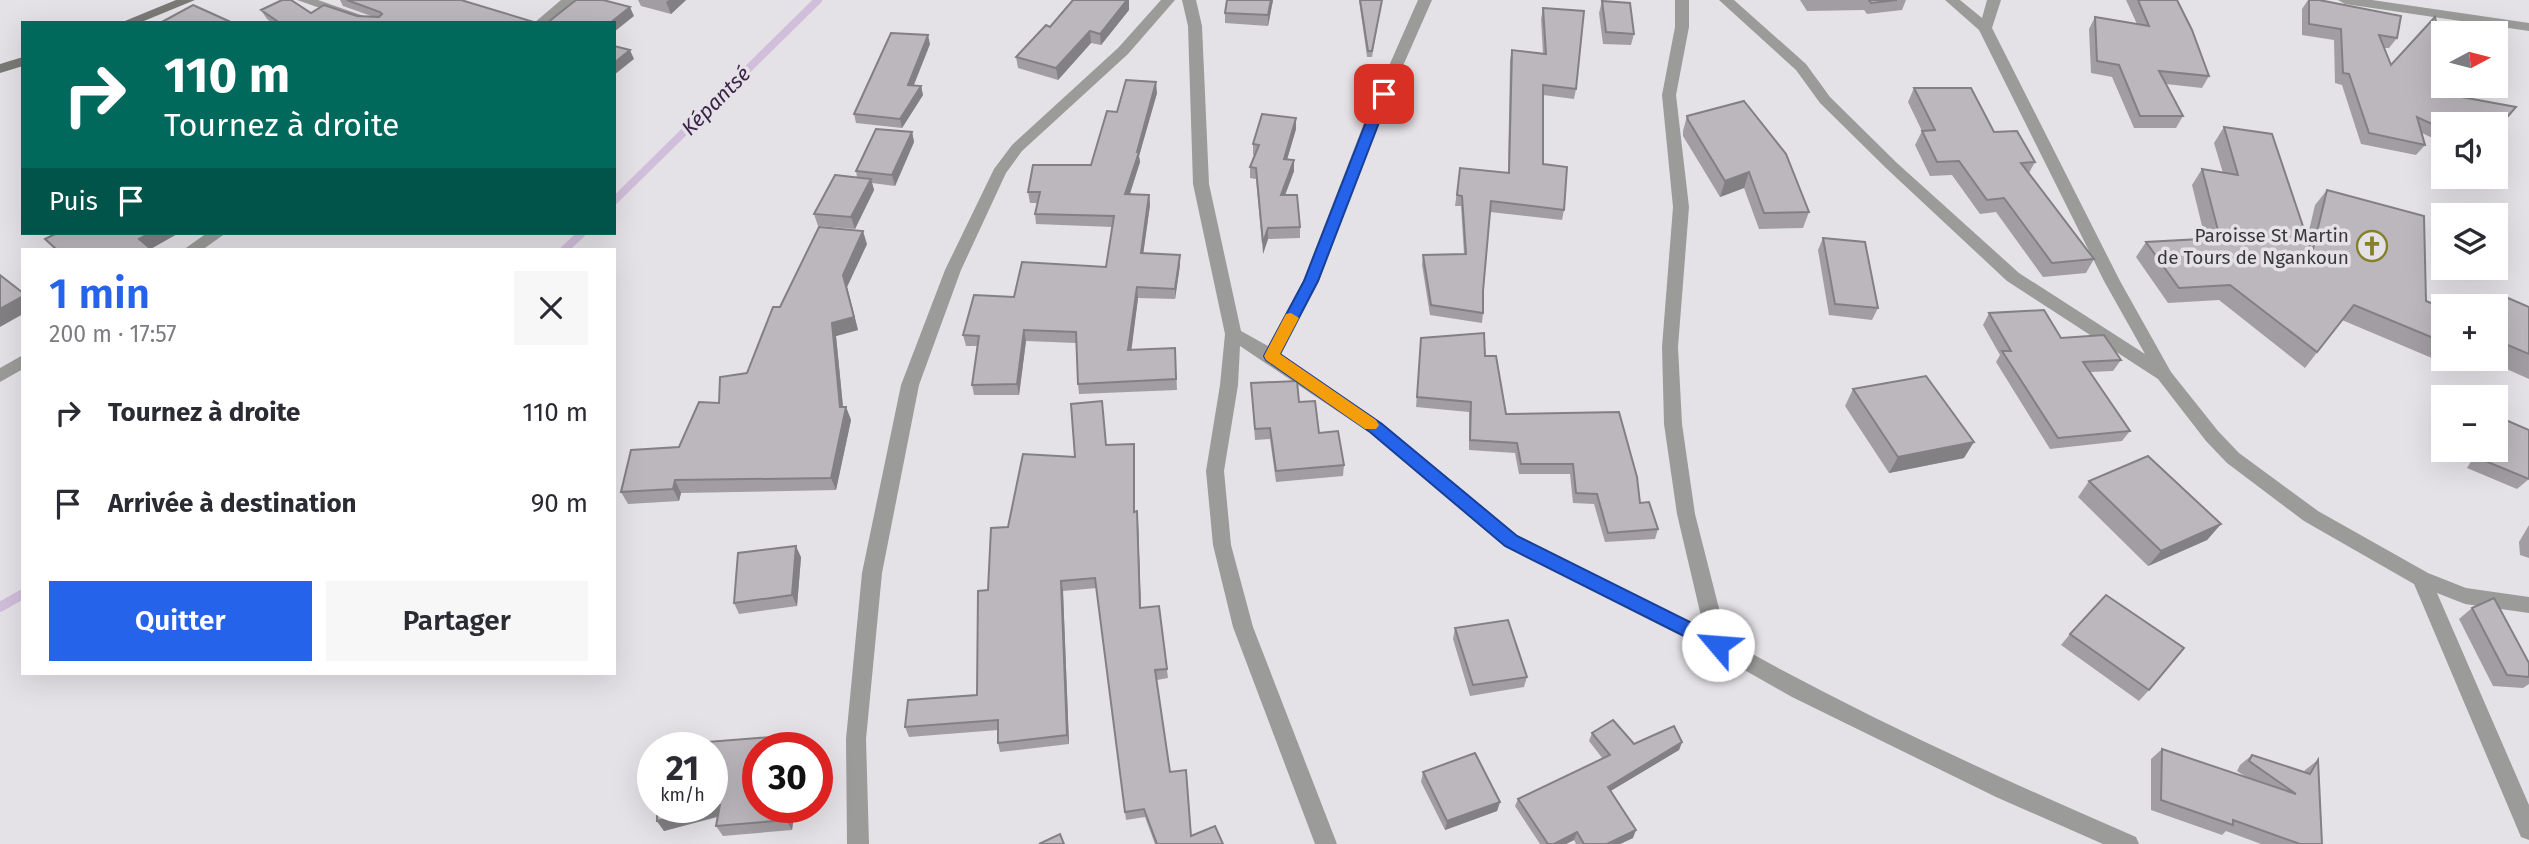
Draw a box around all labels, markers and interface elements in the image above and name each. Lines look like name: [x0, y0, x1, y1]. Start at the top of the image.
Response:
north arrow: [2431, 21, 2508, 98]
map controls: [2431, 21, 2508, 462]
text: 110 m: [164, 46, 290, 105]
icon: right: [49, 49, 140, 140]
water label: Képantsé: [676, 61, 756, 141]
pin: [1354, 64, 1414, 124]
icon: arrive: [1365, 75, 1403, 113]
text: Tournez à droite: [164, 106, 400, 144]
button: sound: [2431, 112, 2508, 189]
icon: arrive: [112, 182, 150, 220]
text: Puis: [49, 186, 98, 217]
button: layers: [2431, 203, 2508, 280]
place label: Paroisse St Martin de Tours de Ngankoun: [2157, 224, 2349, 269]
church icon: Paroisse St Martin de Tours de Ngankoun: [2355, 229, 2389, 263]
text: 1 min: [49, 269, 150, 319]
button: close: [514, 271, 588, 345]
button: +: [2431, 294, 2508, 371]
text: 200 m · 17:57: [49, 320, 177, 348]
button: −: [2431, 385, 2508, 462]
icon: right: [49, 394, 87, 432]
text: Tournez à droite: [108, 397, 300, 428]
text: 110 m: [522, 397, 588, 428]
icon: arrive: [49, 485, 87, 523]
text: Arrivée à destination: [108, 488, 357, 519]
text: 90 m: [531, 488, 588, 519]
button: Quitter: [49, 581, 312, 661]
button: Partager: [326, 581, 588, 661]
position arrow: [1681, 608, 1755, 682]
speed limit sign: 30: [742, 732, 833, 823]
text: 21: [666, 747, 699, 789]
text: km/h: [660, 784, 705, 806]

